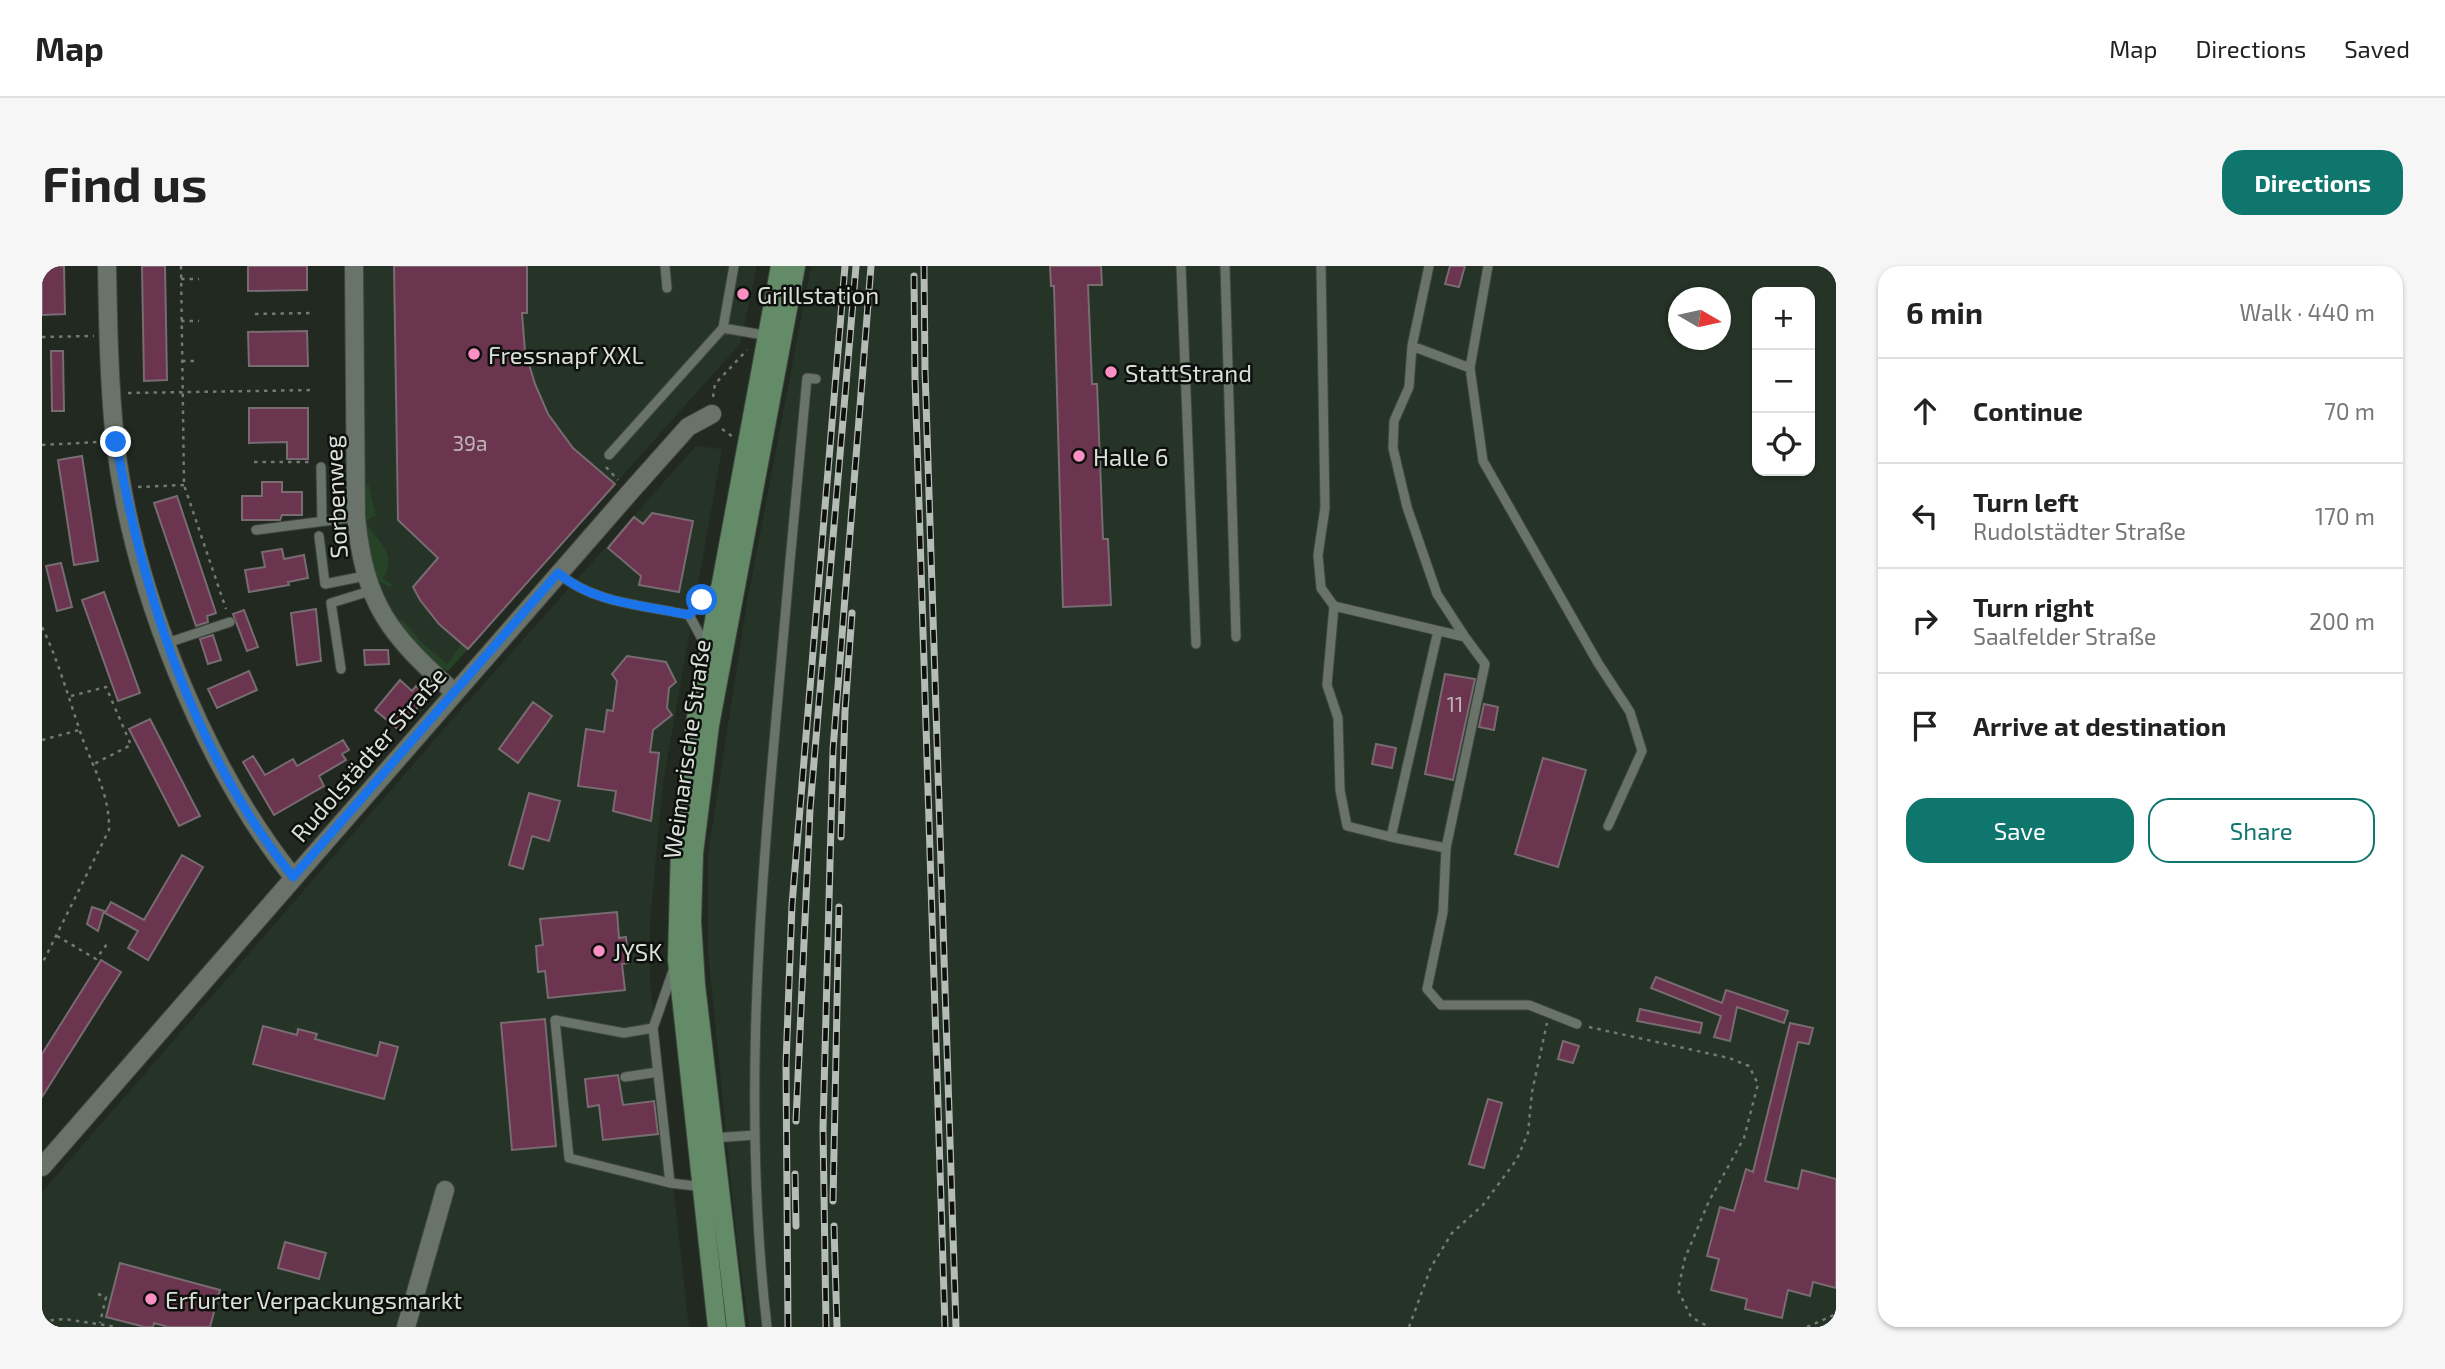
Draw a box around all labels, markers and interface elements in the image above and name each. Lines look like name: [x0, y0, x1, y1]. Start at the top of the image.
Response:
text: Map: [35, 28, 104, 68]
text: Map: [2109, 34, 2157, 63]
text: Directions: [2195, 34, 2306, 63]
text: Saved: [2344, 34, 2410, 63]
button: Directions: [2222, 150, 2403, 215]
text: Find us: [42, 153, 207, 212]
place label: Grillstation: [757, 280, 879, 309]
marker: Grillstation: [735, 286, 751, 302]
north arrow: [1668, 287, 1731, 350]
map controls: [1752, 287, 1815, 476]
button: +: [1752, 287, 1815, 350]
text: 6 min: [1906, 294, 1983, 330]
text: Walk · 440 m: [2239, 298, 2375, 326]
place label: Fressnapf XXL: [488, 340, 644, 369]
marker: Fressnapf XXL: [466, 346, 482, 362]
button: −: [1752, 350, 1815, 413]
place label: StattStrand: [1125, 358, 1252, 387]
marker: StattStrand: [1103, 364, 1119, 380]
icon: ahead: [1906, 392, 1944, 430]
text: Continue: [1973, 395, 2083, 426]
text: 70 m: [2324, 397, 2375, 425]
button: locate: [1752, 413, 1815, 476]
route end: [100, 426, 131, 457]
house number: 39a: [452, 430, 488, 455]
street label: Sorbenweg: [317, 435, 353, 559]
place label: Halle 6: [1093, 442, 1168, 471]
marker: Halle 6: [1071, 448, 1087, 464]
text: Turn left: [1973, 486, 2079, 517]
icon: left: [1906, 497, 1944, 535]
text: 170 m: [2315, 502, 2375, 530]
text: Rudolstädter Straße: [1973, 517, 2186, 545]
route start: [686, 584, 717, 615]
text: Turn right: [1973, 591, 2094, 622]
icon: right: [1906, 602, 1944, 640]
text: 200 m: [2309, 607, 2375, 635]
text: Saalfelder Straße: [1973, 622, 2156, 650]
street label: Weimarische Straße: [656, 637, 716, 861]
street label: Rudolstädter Straße: [284, 661, 452, 847]
house number: 11: [1447, 691, 1463, 716]
icon: arrive: [1906, 707, 1944, 745]
text: Arrive at destination: [1973, 710, 2226, 741]
button: Save: [1906, 798, 2134, 863]
button: Share: [2148, 798, 2375, 863]
place label: JYSK: [613, 937, 662, 966]
marker: JYSK: [591, 943, 607, 959]
place label: Erfurter Verpackungsmarkt: [165, 1285, 462, 1314]
marker: Erfurter Verpackungsmarkt: [143, 1291, 159, 1307]

